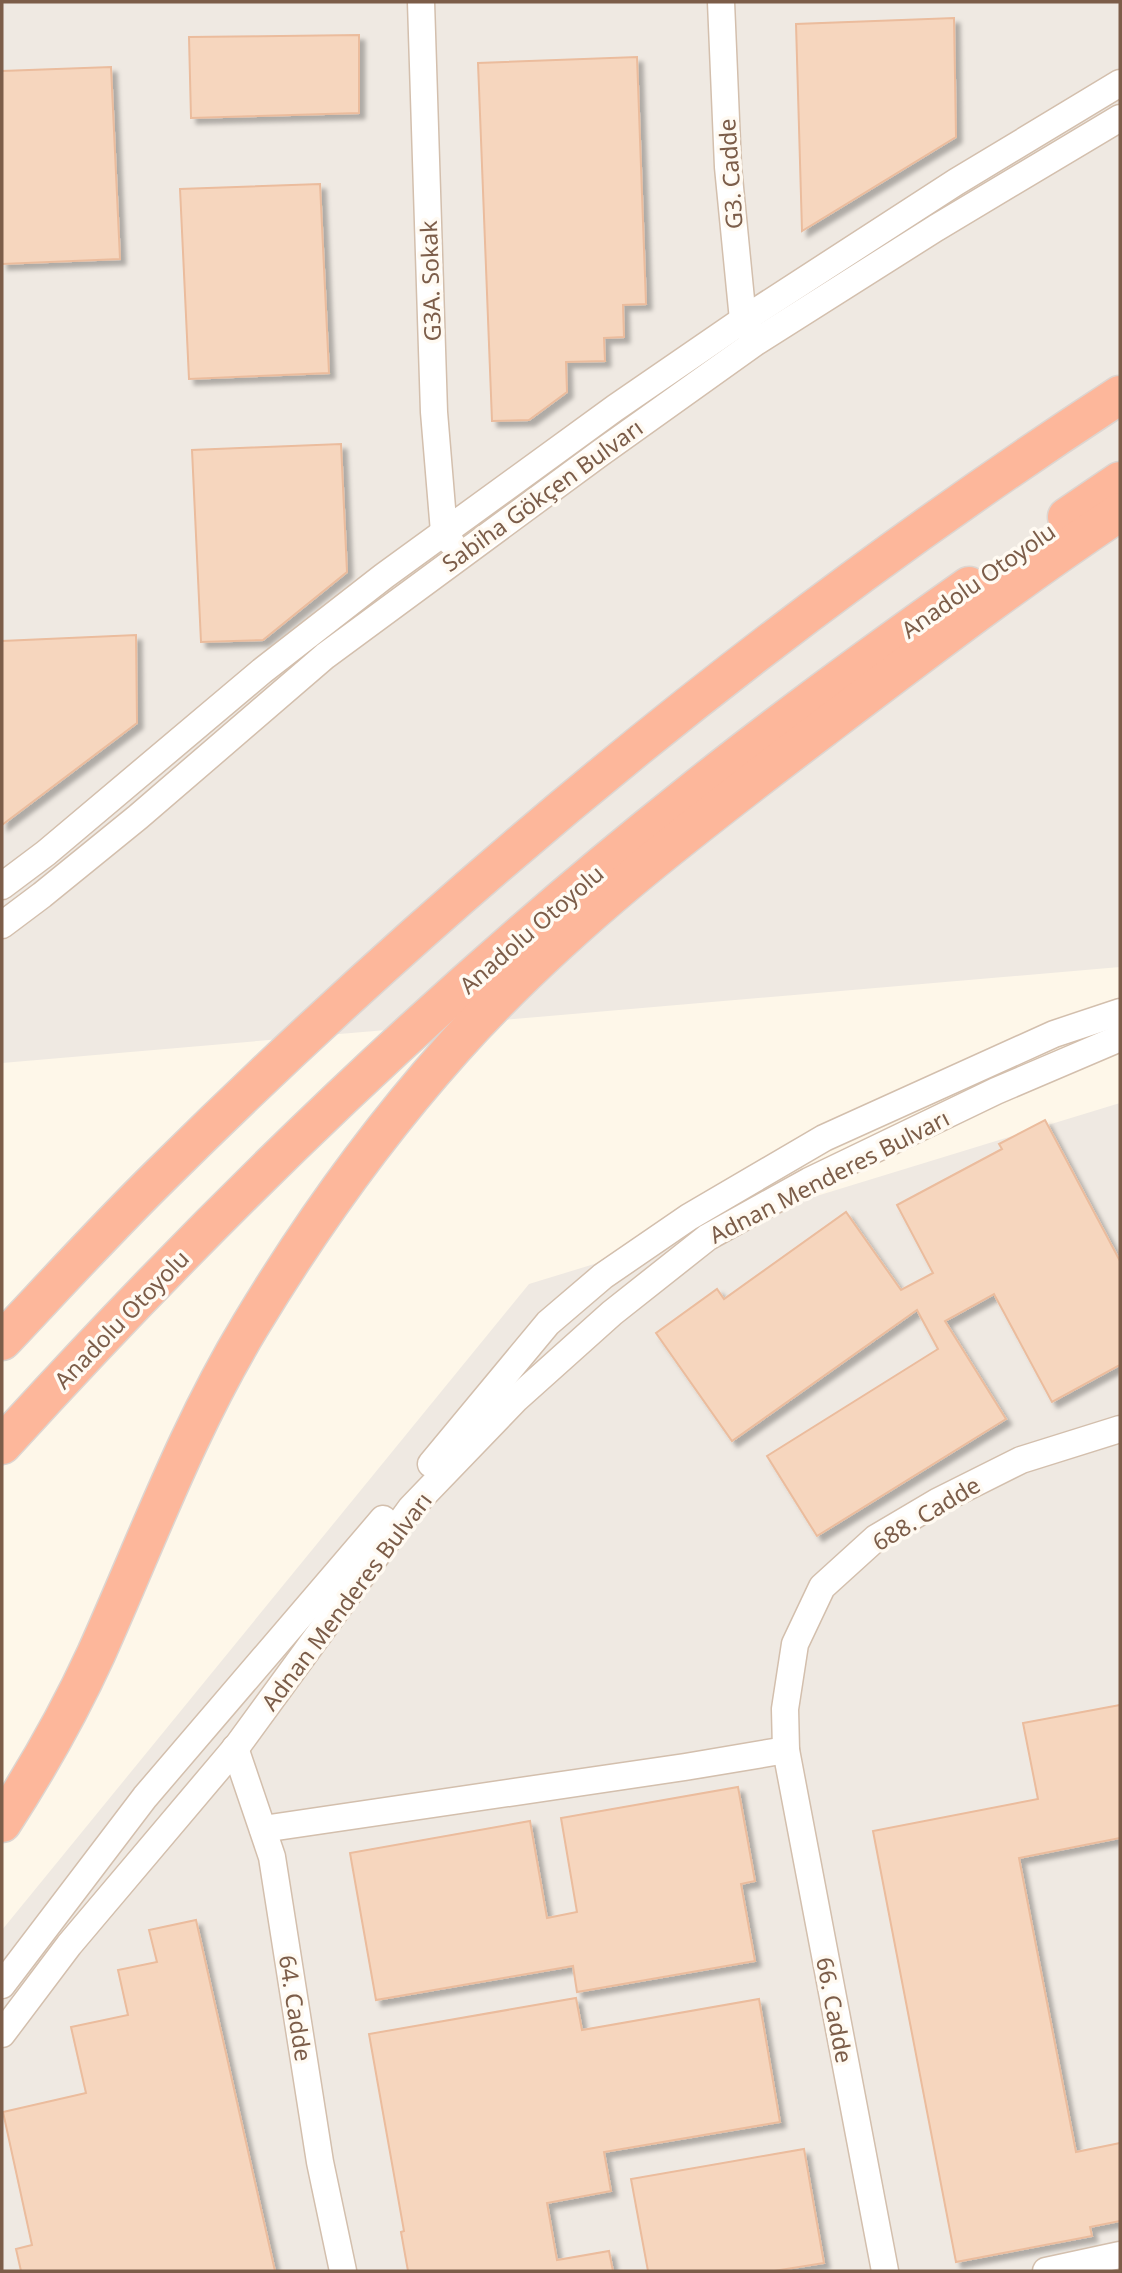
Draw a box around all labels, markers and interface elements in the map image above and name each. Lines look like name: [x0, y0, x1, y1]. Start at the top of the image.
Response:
street label: G3. Cadde: [710, 118, 750, 230]
street label: G3A. Sokak: [412, 219, 448, 342]
street label: Sabiha Gökçen Bulvarı: [435, 411, 649, 579]
street label: Anadolu Otoyolu: [894, 515, 1062, 645]
street label: Anadolu Otoyolu: [452, 857, 610, 1001]
street label: Adnan Menderes Bulvarı: [703, 1101, 955, 1251]
street label: Anadolu Otoyolu: [46, 1243, 196, 1395]
street label: 688. Cadde: [866, 1468, 986, 1558]
street label: Adnan Menderes Bulvarı: [253, 1485, 439, 1717]
street label: 64. Cadde: [272, 1953, 320, 2063]
street label: 66. Cadde: [809, 1954, 861, 2066]

